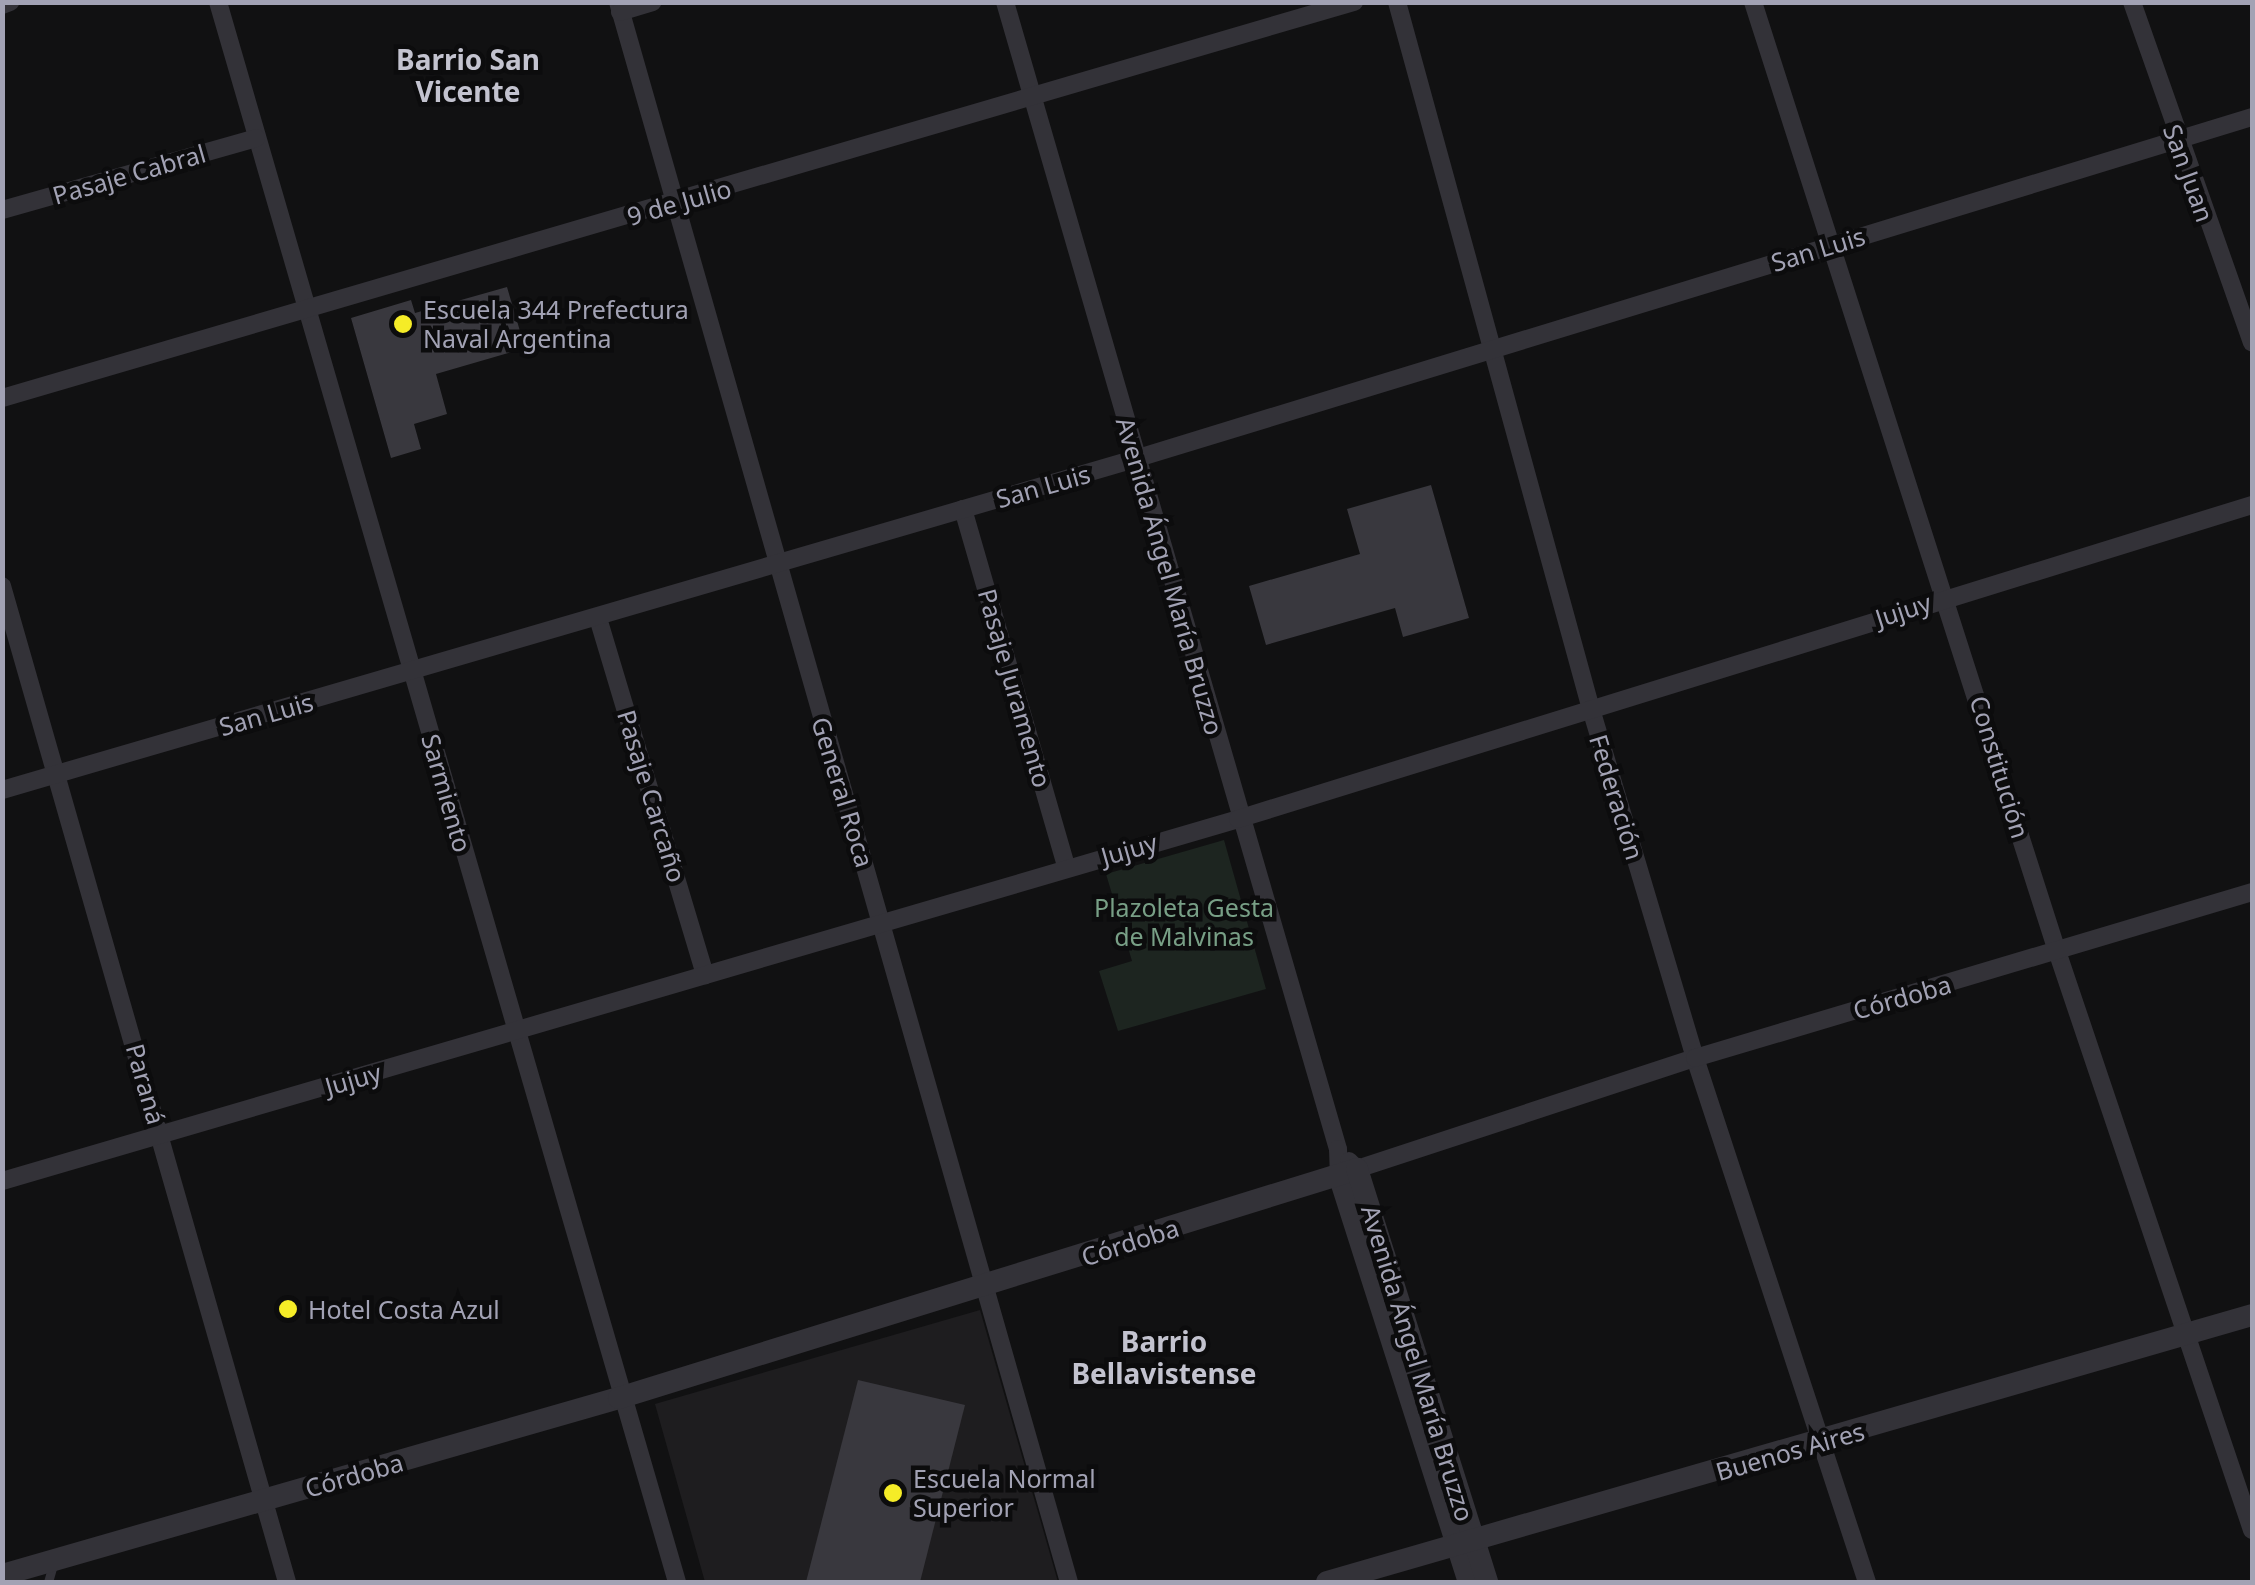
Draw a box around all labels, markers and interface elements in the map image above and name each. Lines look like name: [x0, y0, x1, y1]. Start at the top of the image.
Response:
district label: Barrio San Vicente: [396, 42, 540, 108]
street label: San Juan: [2158, 120, 2220, 226]
street label: Pasaje Cabral: [49, 138, 209, 210]
street label: 9 de Julio: [623, 173, 735, 231]
street label: San Luis: [1767, 221, 1869, 277]
place label: Escuela 344 Prefectura Naval Argentina: [423, 295, 689, 354]
marker: Escuela 344 Prefectura Naval Argentina: [392, 313, 414, 335]
street label: Avenida Ángel María Bruzzo: [1110, 414, 1230, 738]
street label: San Luis: [992, 458, 1094, 514]
street label: Pasaje Juramento: [972, 585, 1058, 791]
street label: Jujuy: [1871, 587, 1935, 633]
street label: San Luis: [215, 686, 317, 742]
street label: Constitución: [1964, 692, 2036, 842]
street label: Pasaje Carcaño: [612, 706, 692, 886]
street label: General Roca: [806, 713, 880, 871]
street label: Sarmiento: [416, 730, 478, 856]
street label: Federación: [1584, 731, 1650, 863]
street label: Jujuy: [1098, 827, 1160, 871]
park label: Plazoleta Gesta de Malvinas: [1094, 893, 1274, 952]
street label: Córdoba: [1849, 969, 1955, 1025]
street label: Paraná: [120, 1040, 172, 1128]
street label: Jujuy: [322, 1057, 384, 1101]
street label: Avenida Ángel María Bruzzo: [1356, 1201, 1480, 1525]
street label: Córdoba: [1078, 1212, 1182, 1272]
place label: Hotel Costa Azul: [308, 1294, 500, 1324]
marker: Hotel Costa Azul: [277, 1298, 299, 1320]
district label: Barrio Bellavistense: [1071, 1324, 1257, 1390]
street label: Buenos Aires: [1712, 1415, 1868, 1487]
street label: Córdoba: [301, 1447, 407, 1503]
place label: Escuela Normal Superior: [913, 1464, 1096, 1523]
marker: Escuela Normal Superior: [882, 1482, 904, 1504]

